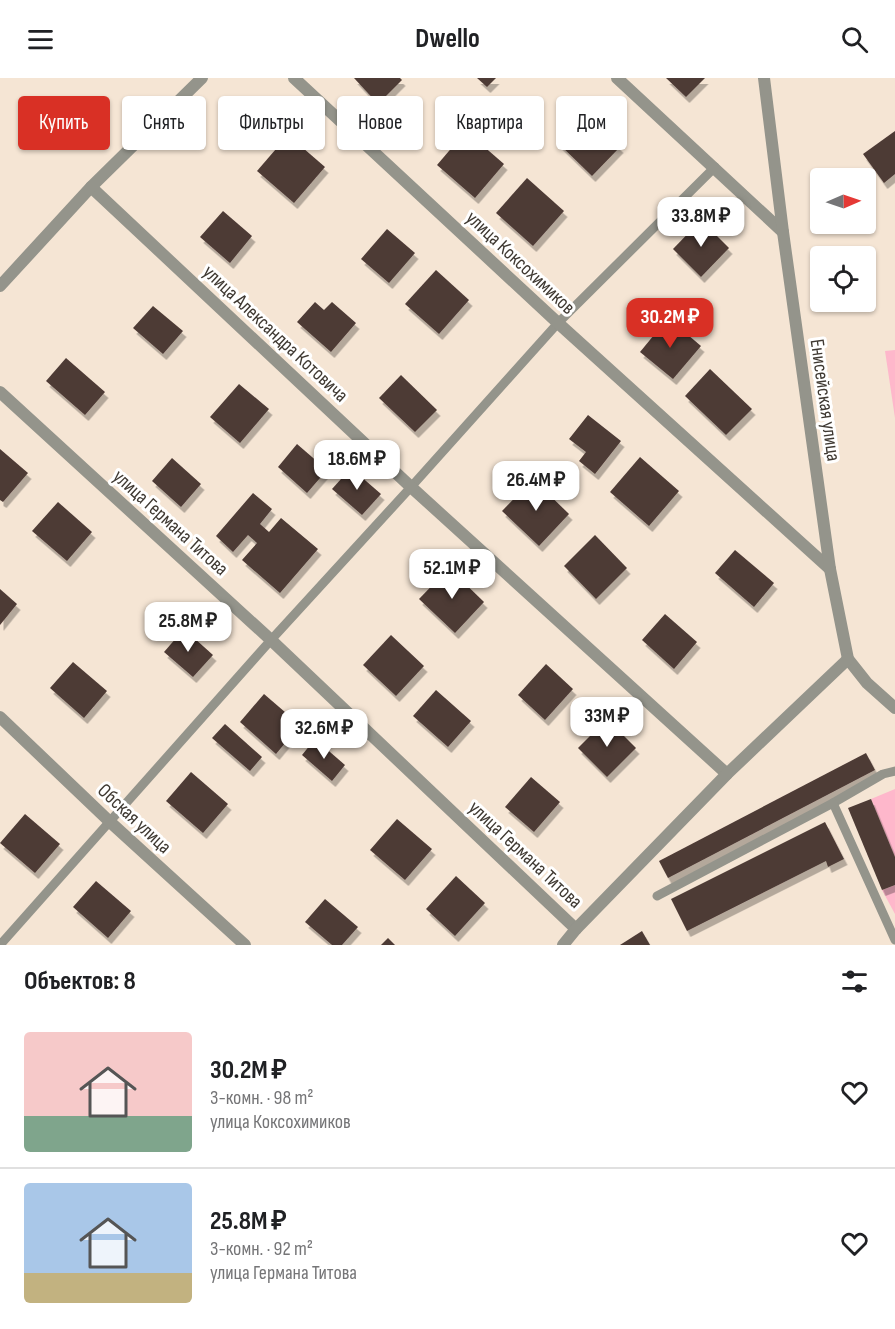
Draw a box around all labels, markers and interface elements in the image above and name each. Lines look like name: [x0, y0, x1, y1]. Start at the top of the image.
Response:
icon: menu: [24, 23, 57, 56]
text: Dwello: [415, 23, 480, 55]
icon: search: [838, 23, 871, 56]
chip: Купить: [18, 96, 110, 150]
chip: Снять: [122, 96, 206, 150]
chip: Фильтры: [218, 96, 325, 150]
chip: Новое: [337, 96, 423, 150]
chip: Квартира: [435, 96, 544, 150]
chip: Дом: [556, 96, 627, 150]
north arrow: [810, 168, 876, 234]
map controls: [810, 168, 876, 312]
pin: 33.8M ₽: [646, 197, 756, 248]
text: 33.8M ₽: [671, 204, 731, 228]
street label: улица Коксохимиков: [461, 206, 580, 319]
button: locate: [810, 246, 876, 312]
street label: улица Александра Котовича: [198, 260, 353, 407]
pin: 30.2M ₽: [615, 298, 725, 349]
text: 30.2M ₽: [640, 305, 700, 329]
street label: Енисейская улица: [805, 338, 845, 463]
pin: 18.6M ₽: [302, 440, 412, 491]
text: 18.6M ₽: [328, 447, 386, 471]
pin: 26.4M ₽: [481, 461, 591, 512]
street label: улица Германа Титова: [108, 465, 233, 581]
text: 26.4M ₽: [506, 468, 566, 492]
pin: 52.1M ₽: [397, 549, 507, 600]
text: 52.1M ₽: [423, 556, 481, 580]
pin: 25.8M ₽: [133, 602, 243, 653]
text: 25.8M ₽: [159, 609, 217, 633]
pin: 33M ₽: [565, 697, 649, 748]
text: 33M ₽: [584, 704, 630, 728]
pin: 32.6M ₽: [269, 709, 379, 760]
text: 32.6M ₽: [295, 716, 353, 740]
street label: Обская улица: [93, 779, 176, 859]
street label: улица Германа Титова: [463, 796, 587, 914]
icon: filters: [838, 965, 871, 998]
text: Объектов: 8: [24, 966, 136, 997]
text: 30.2M ₽: [210, 1055, 287, 1086]
icon: home: [72, 1056, 144, 1128]
icon: heart: [838, 1076, 871, 1109]
text: 3-комн. · 98 m²: [210, 1086, 313, 1110]
text: улица Коксохимиков: [210, 1110, 351, 1134]
text: 25.8M ₽: [210, 1206, 287, 1237]
icon: home: [72, 1207, 144, 1279]
icon: heart: [838, 1227, 871, 1260]
text: 3-комн. · 92 m²: [210, 1237, 313, 1261]
text: улица Германа Титова: [210, 1261, 357, 1285]

